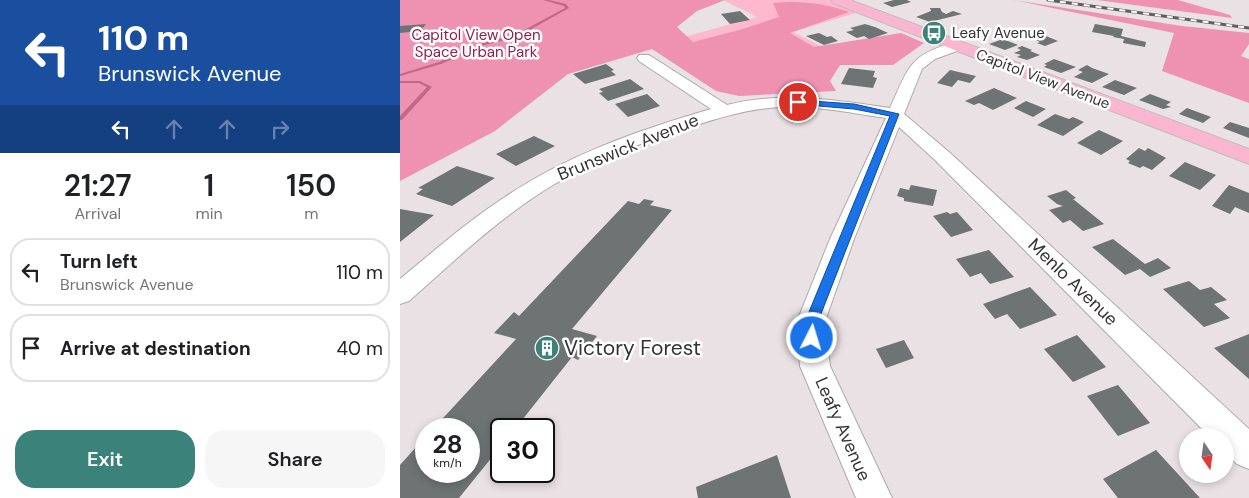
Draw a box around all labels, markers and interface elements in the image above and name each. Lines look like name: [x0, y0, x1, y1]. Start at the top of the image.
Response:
text: 110 m: [98, 15, 189, 61]
icon: left: [15, 20, 80, 85]
bus stop icon: Leafy Avenue: [921, 20, 947, 46]
place label: Leafy Avenue: [952, 23, 1045, 43]
park label: Capitol View Open Space Urban Park: [411, 25, 541, 62]
street label: Capitol View Avenue: [973, 44, 1113, 114]
text: Brunswick Avenue: [98, 59, 282, 88]
pin: [777, 81, 819, 123]
icon: arrive: [784, 88, 812, 116]
street label: Brunswick Avenue: [554, 108, 702, 186]
icon: left: [107, 115, 135, 143]
icon: ahead: [160, 115, 188, 143]
icon: ahead: [213, 115, 241, 143]
icon: right: [266, 115, 294, 143]
text: 21:27: [64, 166, 132, 205]
text: 1: [204, 166, 214, 205]
text: 150: [286, 166, 336, 205]
text: Arrival: [74, 203, 121, 224]
text: min: [195, 203, 223, 224]
text: m: [304, 203, 318, 224]
street label: Menlo Avenue: [1023, 233, 1123, 331]
text: Turn left: [60, 249, 138, 274]
icon: left: [17, 258, 45, 286]
text: 110 m: [336, 260, 383, 285]
text: Brunswick Avenue: [60, 274, 194, 295]
position arrow: [785, 311, 837, 363]
icon: arrive: [17, 334, 45, 362]
place label: Victory Forest: [564, 334, 701, 362]
building icon: Victory Forest: [534, 335, 560, 361]
text: Arrive at destination: [60, 336, 251, 361]
text: 40 m: [336, 336, 383, 361]
street label: Leafy Avenue: [809, 373, 877, 485]
speed limit sign: 30: [490, 418, 555, 483]
text: 28: [432, 428, 463, 461]
north arrow: [1179, 428, 1234, 482]
map controls: [1179, 428, 1234, 483]
button: Exit: [15, 430, 195, 488]
button: Share: [205, 430, 385, 488]
text: km/h: [433, 455, 462, 471]

